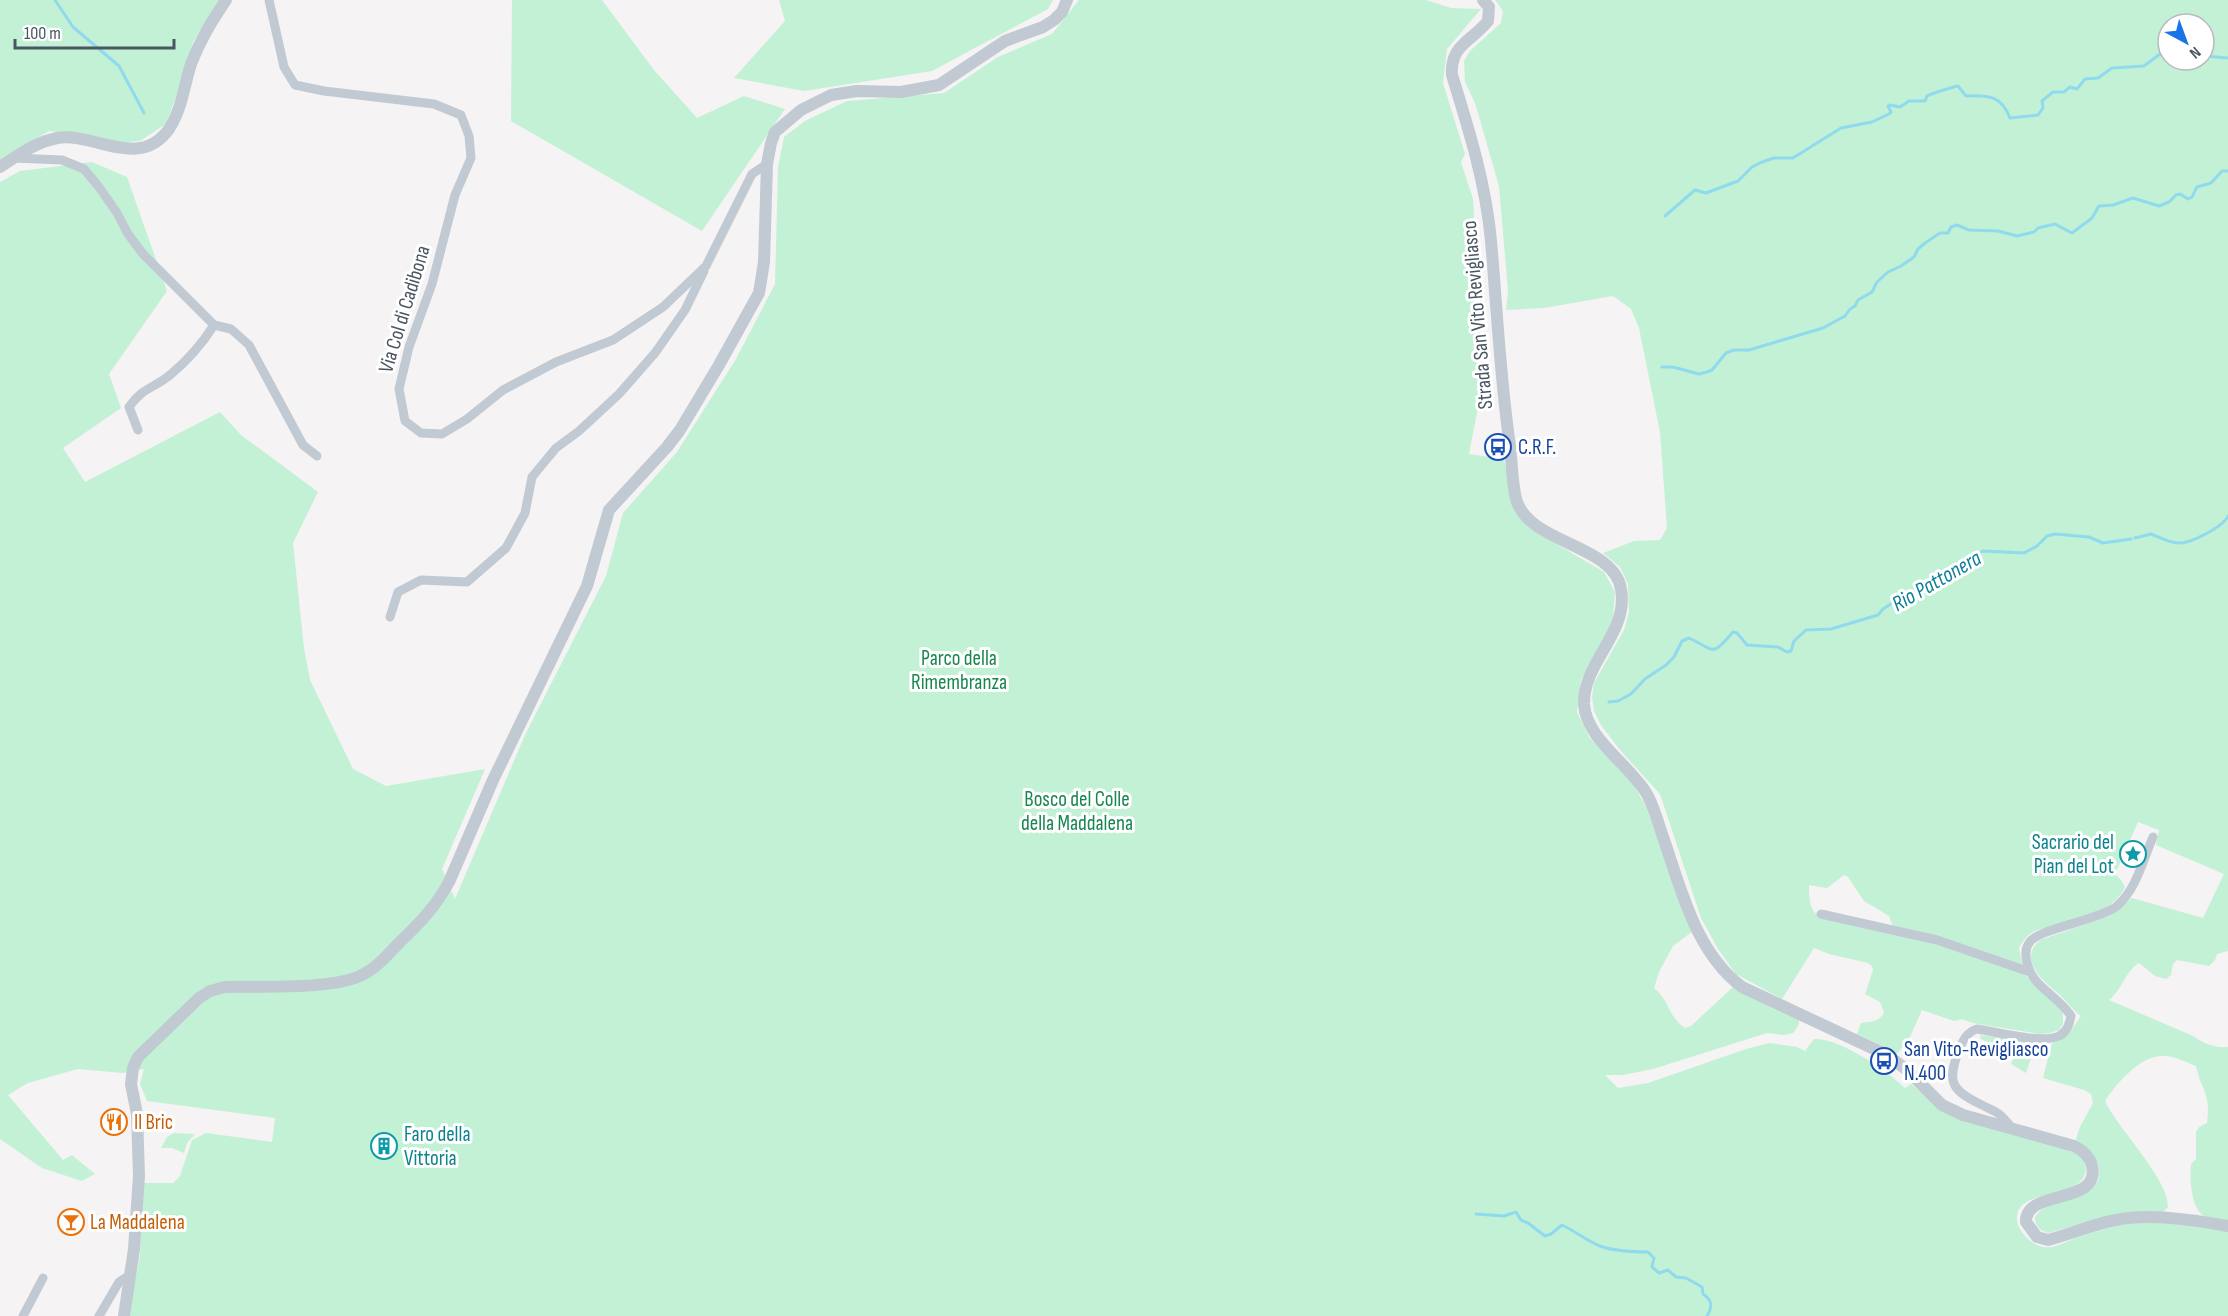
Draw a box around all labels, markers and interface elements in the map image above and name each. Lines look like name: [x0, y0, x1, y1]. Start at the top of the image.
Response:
scale bar: [15, 12, 174, 50]
north arrow: [2156, 12, 2216, 72]
text: 100 m: [24, 23, 61, 44]
text: N: [2185, 42, 2204, 62]
street label: Strada San Vito Revigliasco: [1457, 219, 1498, 410]
street label: Via Col di Cadibona: [373, 242, 436, 376]
bus stop icon: C.R.F.: [1483, 432, 1513, 462]
place label: C.R.F.: [1518, 435, 1556, 460]
water label: Rio Pattonera: [1887, 545, 1986, 618]
park label: Parco della Rimembranza: [911, 646, 1007, 695]
park label: Bosco del Colle della Maddalena: [1021, 787, 1133, 836]
place label: Sacrario del Pian del Lot: [2032, 830, 2114, 879]
place icon: Sacrario del Pian del Lot: [2118, 839, 2148, 869]
place label: San Vito-Revigliasco N.400: [1904, 1037, 2049, 1086]
bus stop icon: San Vito-Revigliasco N.400: [1869, 1046, 1899, 1076]
restaurant icon: Il Bric: [99, 1107, 129, 1137]
place label: Il Bric: [134, 1110, 173, 1135]
place label: Faro della Vittoria: [404, 1122, 471, 1171]
building icon: Faro della Vittoria: [369, 1131, 399, 1161]
bar icon: La Maddalena: [56, 1207, 86, 1237]
place label: La Maddalena: [90, 1210, 185, 1235]

